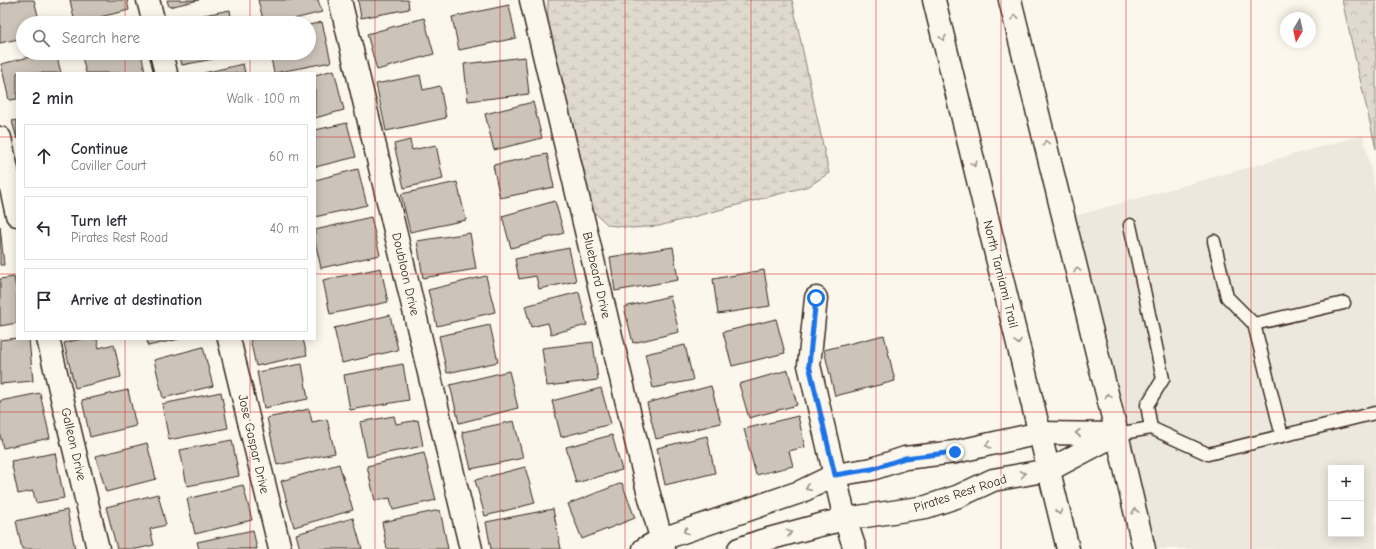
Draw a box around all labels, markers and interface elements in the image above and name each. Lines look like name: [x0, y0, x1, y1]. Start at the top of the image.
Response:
north arrow: [1280, 12, 1316, 48]
one-way arrow: [1011, 14, 1019, 20]
search box: [16, 16, 316, 60]
icon: search: [30, 27, 52, 49]
text: Search here: [62, 29, 140, 47]
one-way arrow: [938, 34, 947, 41]
text: 2 min: [32, 89, 73, 108]
text: Walk · 100 m: [227, 91, 300, 106]
text: Continue: [71, 140, 128, 158]
one-way arrow: [1042, 140, 1050, 147]
icon: ahead: [33, 145, 55, 167]
text: 60 m: [269, 149, 299, 164]
text: Caviller Court: [71, 158, 146, 173]
one-way arrow: [969, 160, 978, 167]
text: Turn left: [71, 212, 127, 230]
icon: left: [33, 217, 55, 239]
street label: North Tamiami Trail: [980, 219, 1022, 329]
text: 40 m: [270, 221, 299, 236]
text: Pirates Rest Road: [71, 230, 168, 245]
street label: Bluebeard Drive: [580, 230, 614, 320]
street label: Doubloon Drive: [389, 231, 423, 317]
one-way arrow: [1073, 266, 1081, 273]
icon: arrive: [33, 289, 55, 311]
route start: [807, 289, 825, 307]
text: Arrive at destination: [71, 291, 202, 309]
one-way arrow: [1013, 339, 1021, 346]
street label: Jose Gaspar Drive: [235, 393, 273, 496]
one-way arrow: [1104, 393, 1112, 399]
street label: Galleon Drive: [58, 406, 90, 483]
one-way arrow: [1075, 429, 1081, 437]
one-way arrow: [985, 440, 991, 448]
route end: [946, 443, 964, 461]
map controls: [1328, 465, 1364, 537]
button: +: [1328, 465, 1364, 501]
street label: Pirates Rest Road: [912, 471, 1008, 515]
one-way arrow: [1020, 471, 1026, 479]
one-way arrow: [805, 483, 812, 491]
button: −: [1328, 501, 1364, 537]
one-way arrow: [1054, 508, 1063, 515]
one-way arrow: [1131, 508, 1139, 514]
one-way arrow: [682, 526, 689, 535]
one-way arrow: [785, 529, 792, 538]

